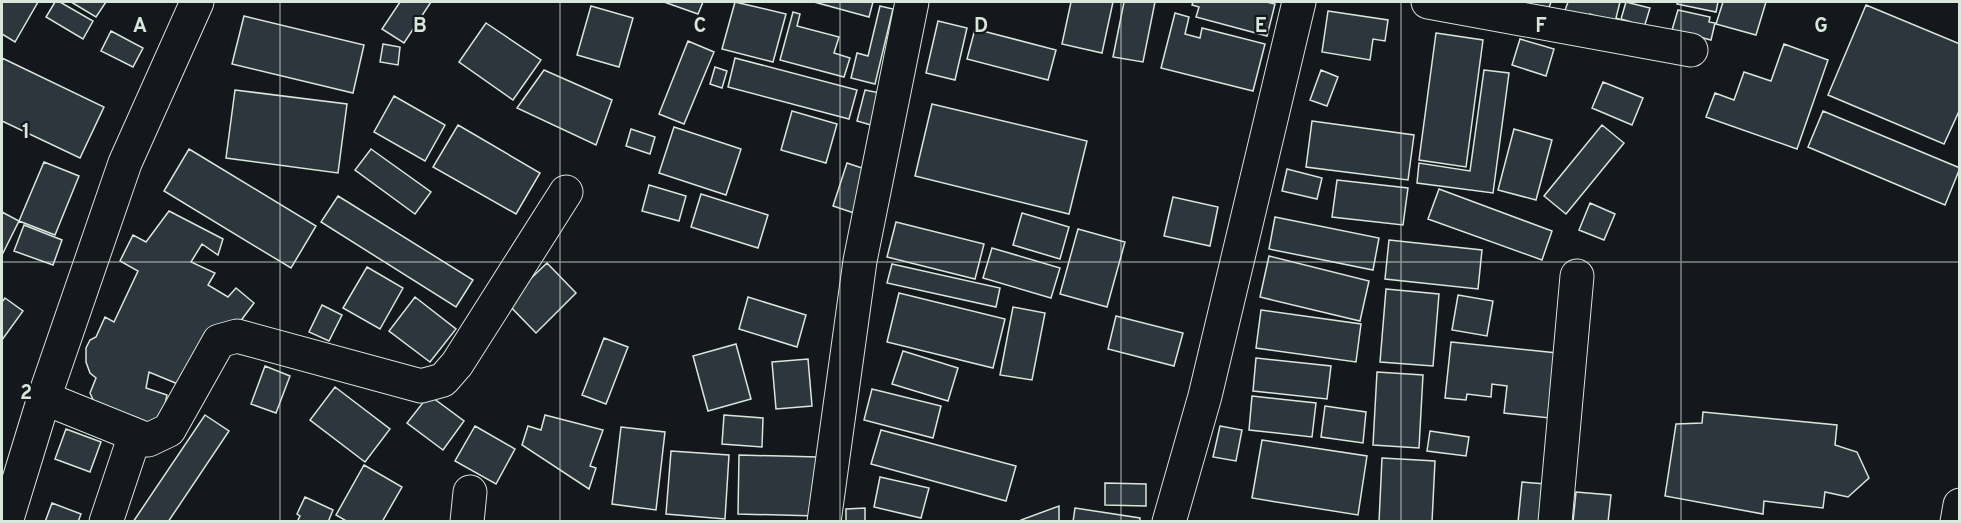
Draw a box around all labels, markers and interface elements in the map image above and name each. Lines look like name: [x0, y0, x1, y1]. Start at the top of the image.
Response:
text: A: [133, 14, 147, 40]
text: B: [413, 14, 427, 40]
text: C: [694, 14, 706, 40]
text: D: [974, 14, 988, 40]
text: E: [1255, 14, 1267, 40]
text: F: [1535, 14, 1547, 40]
text: G: [1814, 14, 1828, 40]
text: 1: [22, 120, 30, 146]
text: 2: [20, 381, 32, 407]

